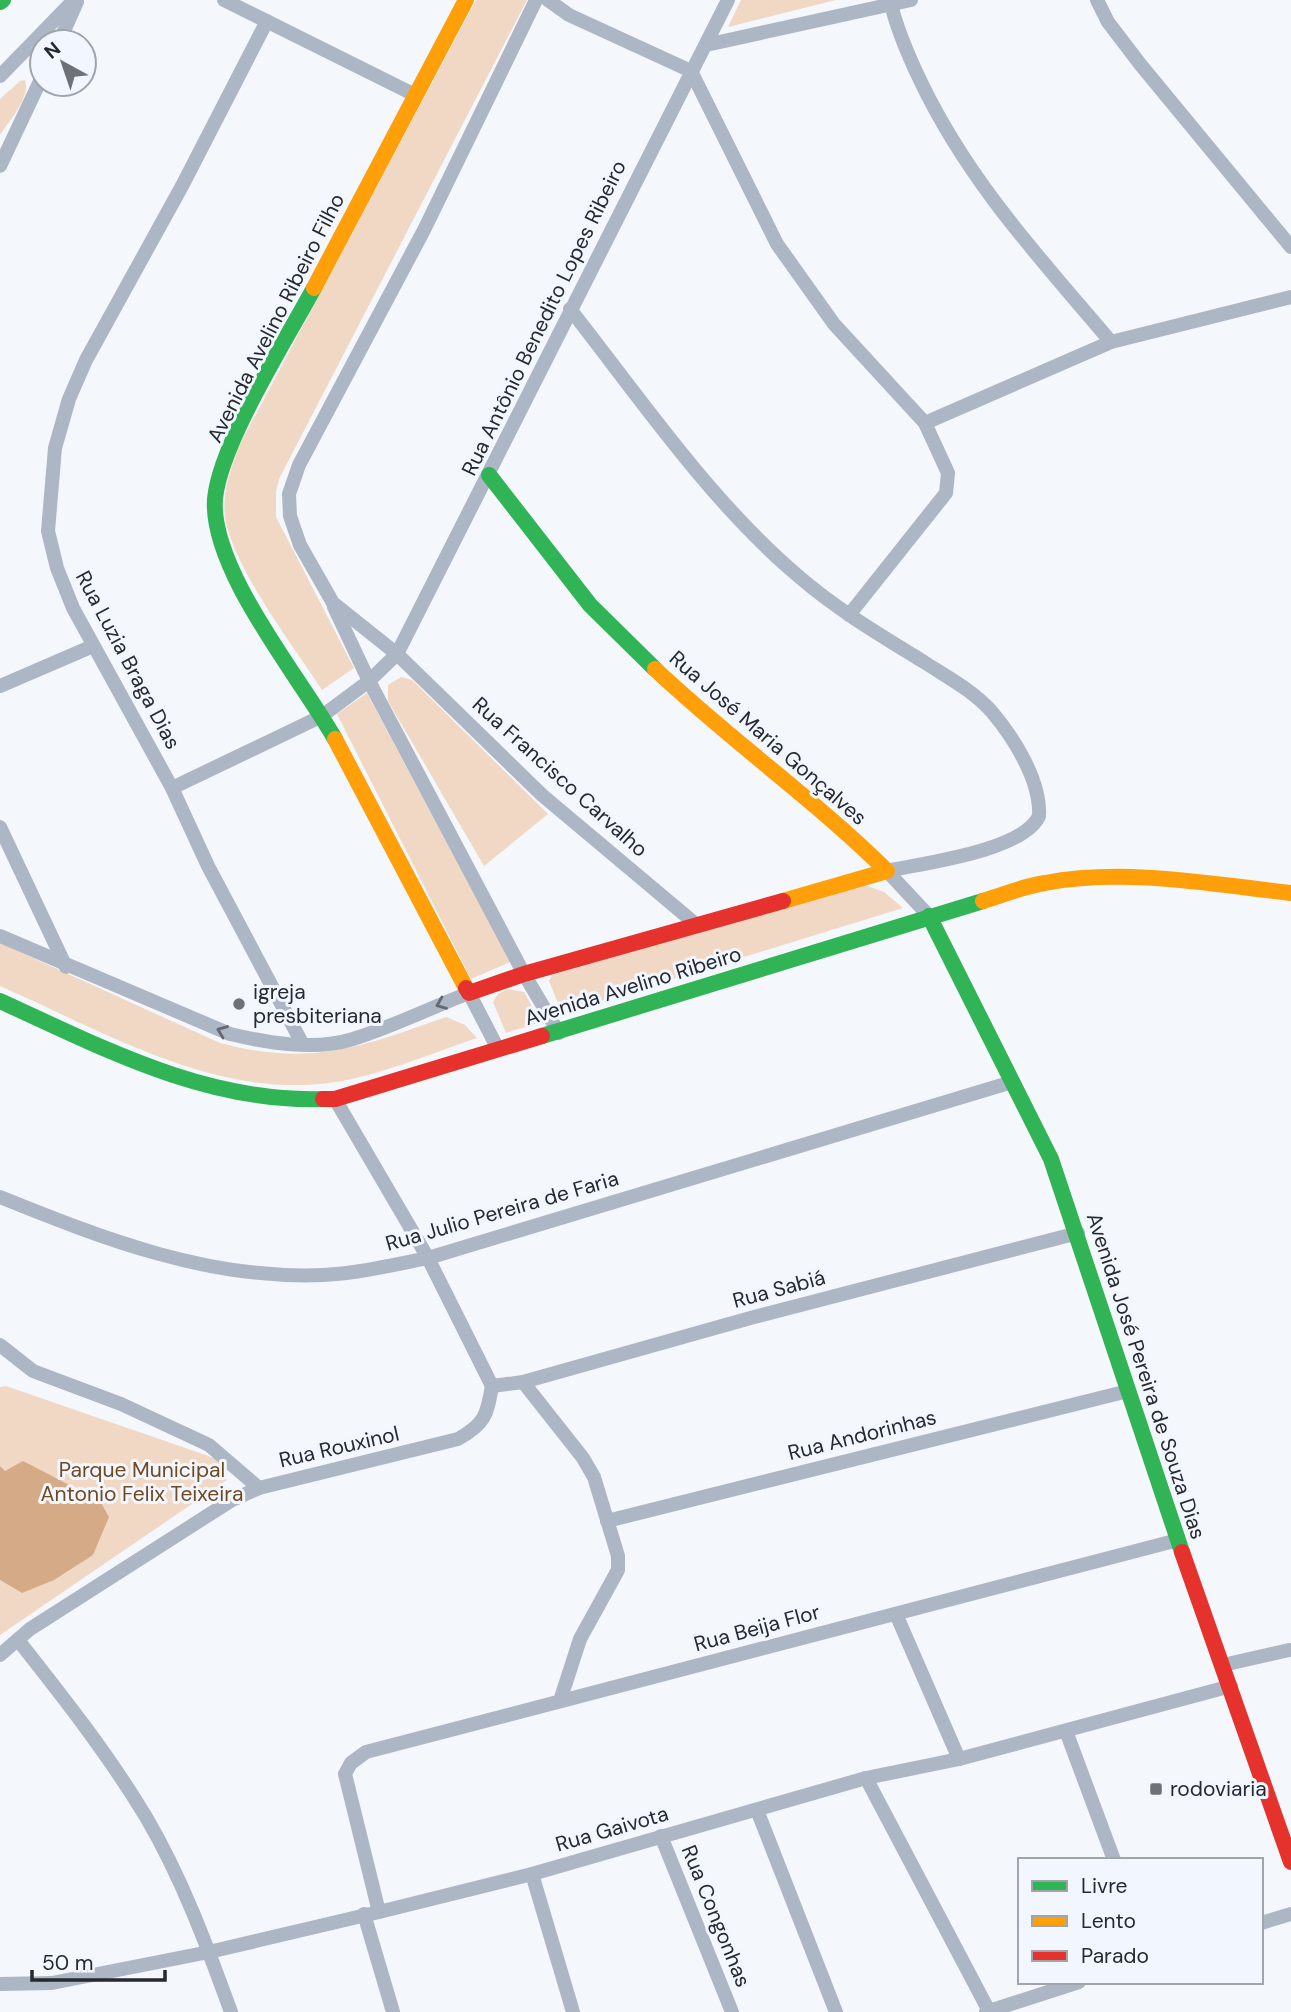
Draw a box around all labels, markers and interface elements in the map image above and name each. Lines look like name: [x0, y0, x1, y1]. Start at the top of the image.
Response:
north arrow: [28, 28, 98, 98]
text: N: [39, 36, 66, 64]
street label: Rua Antônio Benedito Lopes Ribeiro: [455, 156, 633, 480]
street label: Avenida Avelino Ribeiro Filho: [201, 189, 351, 447]
street label: Rua Luzia Braga Dias: [69, 566, 187, 754]
street label: Rua José Maria Gonçalves: [663, 644, 873, 832]
street label: Rua Francisco Carvalho: [466, 691, 654, 863]
street label: Avenida Avelino Ribeiro: [521, 940, 745, 1032]
place label: igreja presbiteriana: [253, 978, 382, 1030]
one-way arrow: [436, 995, 448, 1009]
marker: igreja presbiteriana: [231, 996, 247, 1012]
one-way arrow: [217, 1025, 229, 1039]
street label: Rua Julio Pereira de Faria: [382, 1164, 622, 1258]
street label: Avenida José Pereira de Souza Dias: [1080, 1209, 1212, 1543]
street label: Rua Sabiá: [730, 1263, 828, 1315]
street label: Rua Andorinhas: [785, 1403, 939, 1467]
street label: Rua Rouxinol: [276, 1420, 402, 1474]
park label: Parque Municipal Antonio Felix Teixeira: [41, 1456, 243, 1508]
street label: Rua Beija Flor: [691, 1598, 823, 1658]
place label: rodoviaria: [1170, 1775, 1267, 1803]
marker: rodoviaria: [1148, 1781, 1164, 1797]
street label: Rua Gaivota: [552, 1800, 672, 1858]
street label: Rua Congonhas: [675, 1841, 757, 1991]
legend: [1018, 1858, 1263, 1984]
text: Livre: [1081, 1872, 1128, 1900]
text: Lento: [1081, 1907, 1136, 1935]
scale bar: [32, 1938, 164, 1982]
text: Parado: [1081, 1942, 1149, 1970]
text: 50 m: [42, 1949, 93, 1977]

